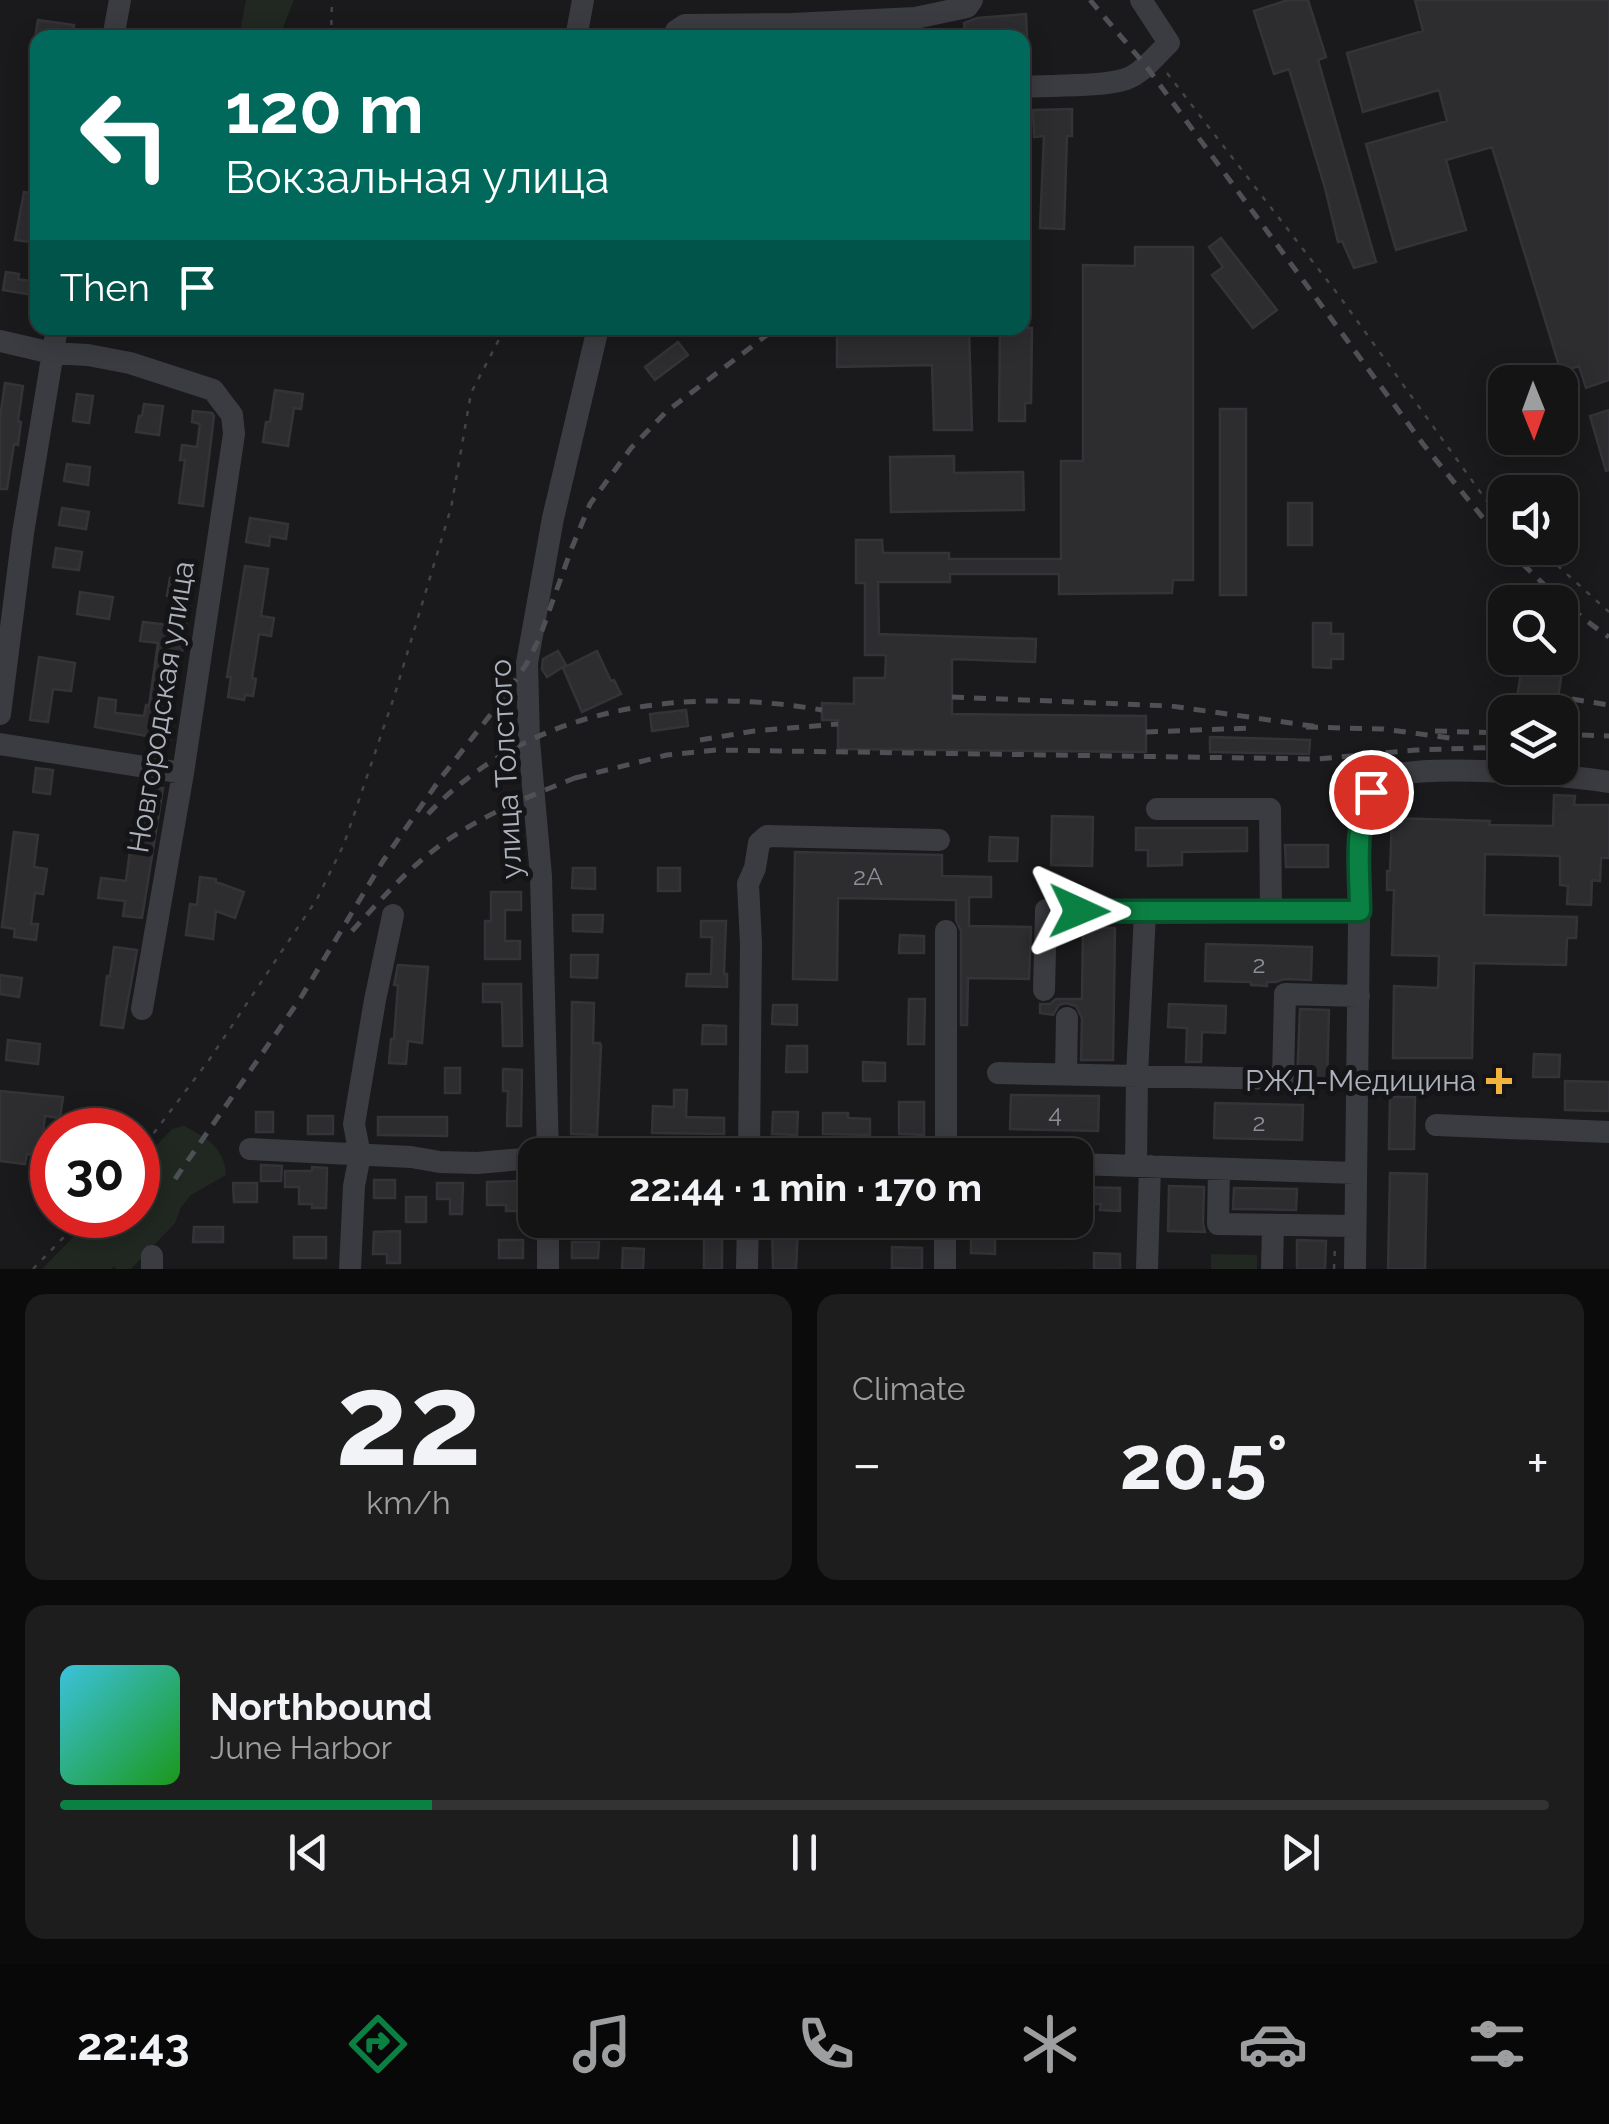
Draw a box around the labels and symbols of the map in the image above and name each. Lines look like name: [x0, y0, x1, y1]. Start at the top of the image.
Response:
north arrow: [1488, 365, 1578, 455]
street label: Новгородская улица: [120, 558, 201, 855]
street label: улица Толстого: [482, 658, 529, 880]
pin: [1329, 750, 1414, 835]
position arrow: [1027, 859, 1131, 963]
house number: 2А: [853, 861, 883, 891]
house number: 2: [1252, 949, 1266, 979]
place label: РЖД-Медицина: [1245, 1063, 1476, 1098]
marker: РЖД-Медицина: [1486, 1068, 1512, 1094]
house number: 4: [1048, 1098, 1062, 1128]
house number: 2: [1252, 1107, 1266, 1137]
speed limit sign: 30: [30, 1108, 160, 1238]

